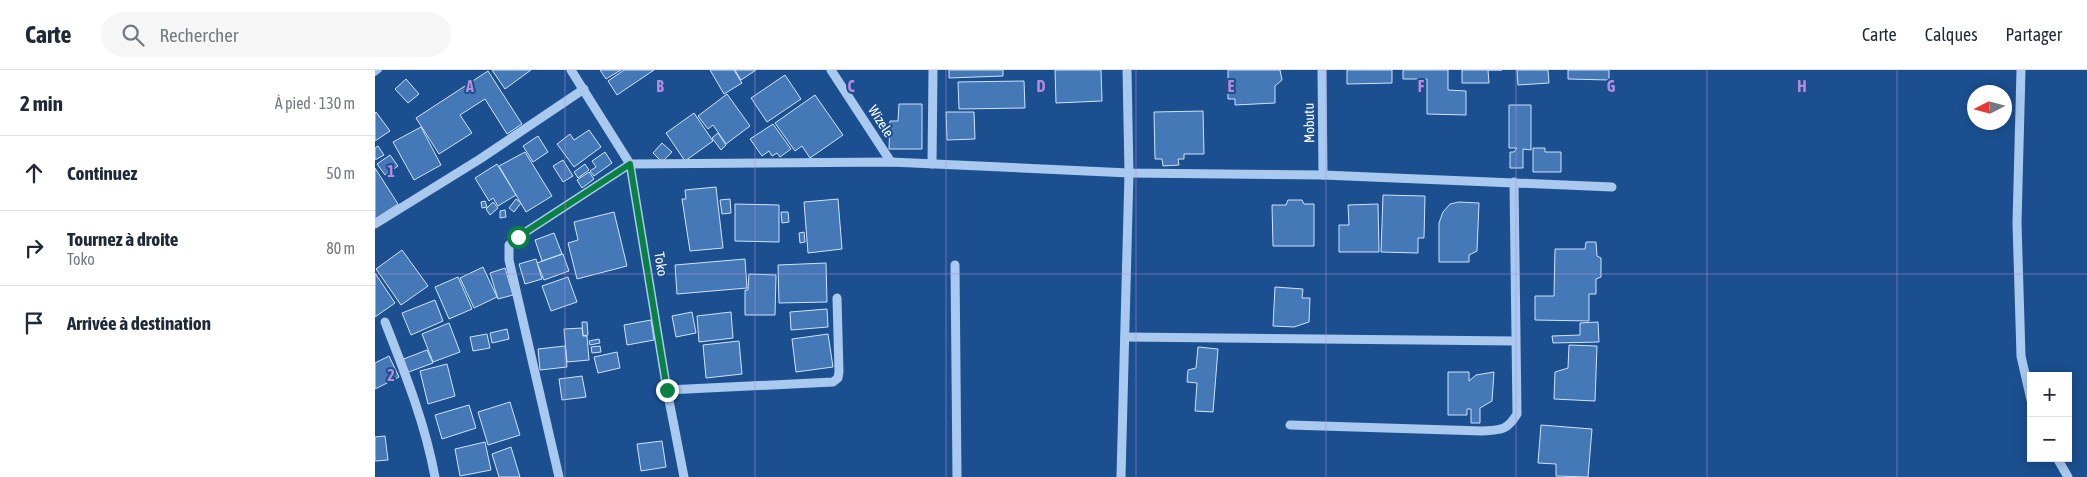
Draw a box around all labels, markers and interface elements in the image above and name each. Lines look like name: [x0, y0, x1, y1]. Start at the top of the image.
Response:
search box: [101, 12, 451, 57]
text: Carte: [25, 21, 71, 48]
icon: search: [119, 21, 147, 49]
text: Rechercher: [159, 24, 238, 46]
text: Carte: [1862, 24, 1897, 45]
text: Calques: [1925, 24, 1978, 45]
text: Partager: [2006, 24, 2062, 45]
text: A: [465, 77, 474, 95]
text: B: [656, 77, 664, 95]
text: C: [847, 77, 855, 95]
text: D: [1037, 77, 1046, 95]
text: E: [1228, 77, 1235, 95]
text: F: [1418, 77, 1425, 95]
text: G: [1607, 77, 1616, 95]
text: H: [1797, 77, 1807, 95]
north arrow: [1967, 85, 2012, 130]
text: 2 min: [20, 91, 63, 115]
text: À pied · 130 m: [275, 94, 355, 112]
street label: Wizele: [865, 102, 897, 140]
street label: Mobutu: [1301, 103, 1317, 143]
icon: ahead: [20, 159, 48, 187]
text: Continuez: [67, 162, 137, 184]
text: 1: [387, 162, 395, 180]
text: 50 m: [326, 164, 355, 182]
route start: [507, 226, 530, 249]
text: Tournez à droite: [67, 228, 178, 250]
icon: right: [20, 234, 48, 262]
text: 80 m: [326, 239, 355, 257]
text: Toko: [67, 250, 95, 268]
street label: Toko: [651, 251, 671, 277]
icon: arrive: [20, 309, 48, 337]
text: Arrivée à destination: [67, 312, 211, 334]
text: 2: [387, 366, 395, 384]
map controls: [2027, 372, 2072, 462]
button: +: [2027, 372, 2072, 417]
route end: [656, 379, 679, 402]
button: −: [2027, 417, 2072, 462]

